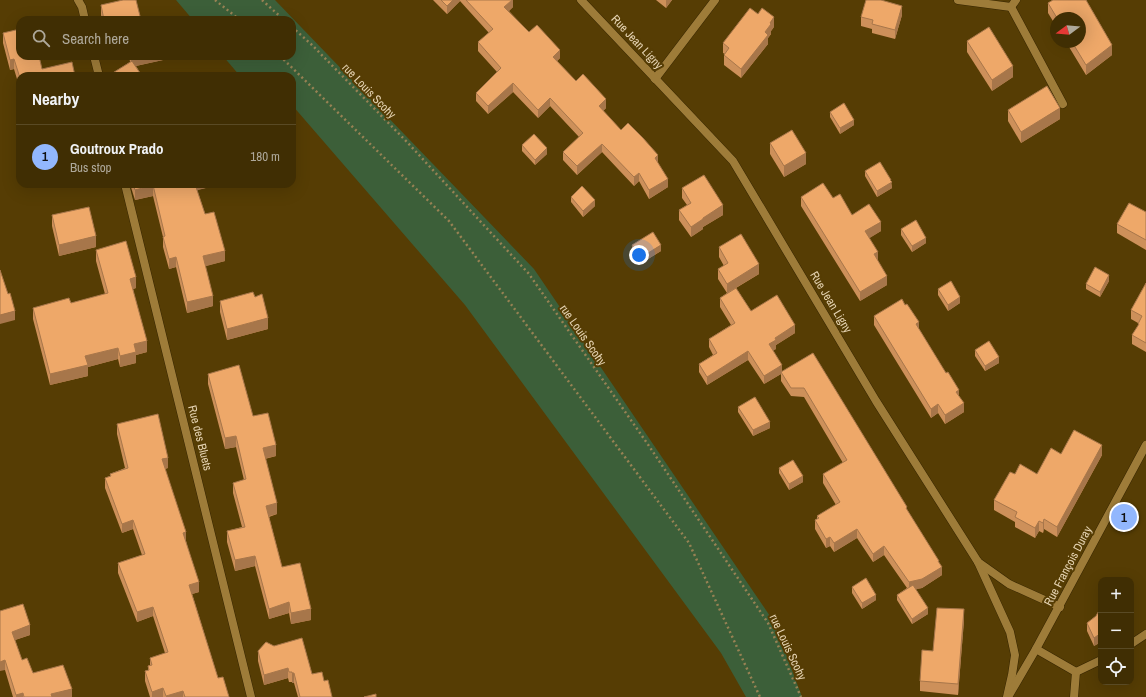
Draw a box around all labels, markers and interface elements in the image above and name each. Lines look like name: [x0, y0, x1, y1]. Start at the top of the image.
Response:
street label: Rue Jean Ligny: [608, 11, 666, 73]
north arrow: [1050, 12, 1086, 48]
search box: [16, 16, 296, 60]
icon: search: [30, 27, 52, 49]
text: Search here: [62, 28, 129, 49]
street label: rue Louis Scohy: [339, 60, 400, 122]
text: Nearby: [32, 87, 79, 110]
text: Goutroux Prado: [70, 138, 164, 159]
text: 1: [42, 148, 48, 165]
text: 180 m: [250, 148, 280, 165]
text: Bus stop: [70, 159, 111, 176]
your location: [629, 245, 649, 265]
street label: Rue Jean Ligny: [806, 268, 856, 336]
street label: rue Louis Scohy: [556, 301, 610, 369]
street label: Rue des Bluets: [184, 404, 216, 472]
pin: 1: [1111, 502, 1137, 532]
street label: Rue François Duray: [1040, 523, 1096, 609]
map controls: [1098, 577, 1134, 685]
button: +: [1098, 577, 1134, 613]
street label: rue Louis Scohy: [766, 611, 810, 683]
button: −: [1098, 613, 1134, 649]
button: locate: [1098, 649, 1134, 685]

